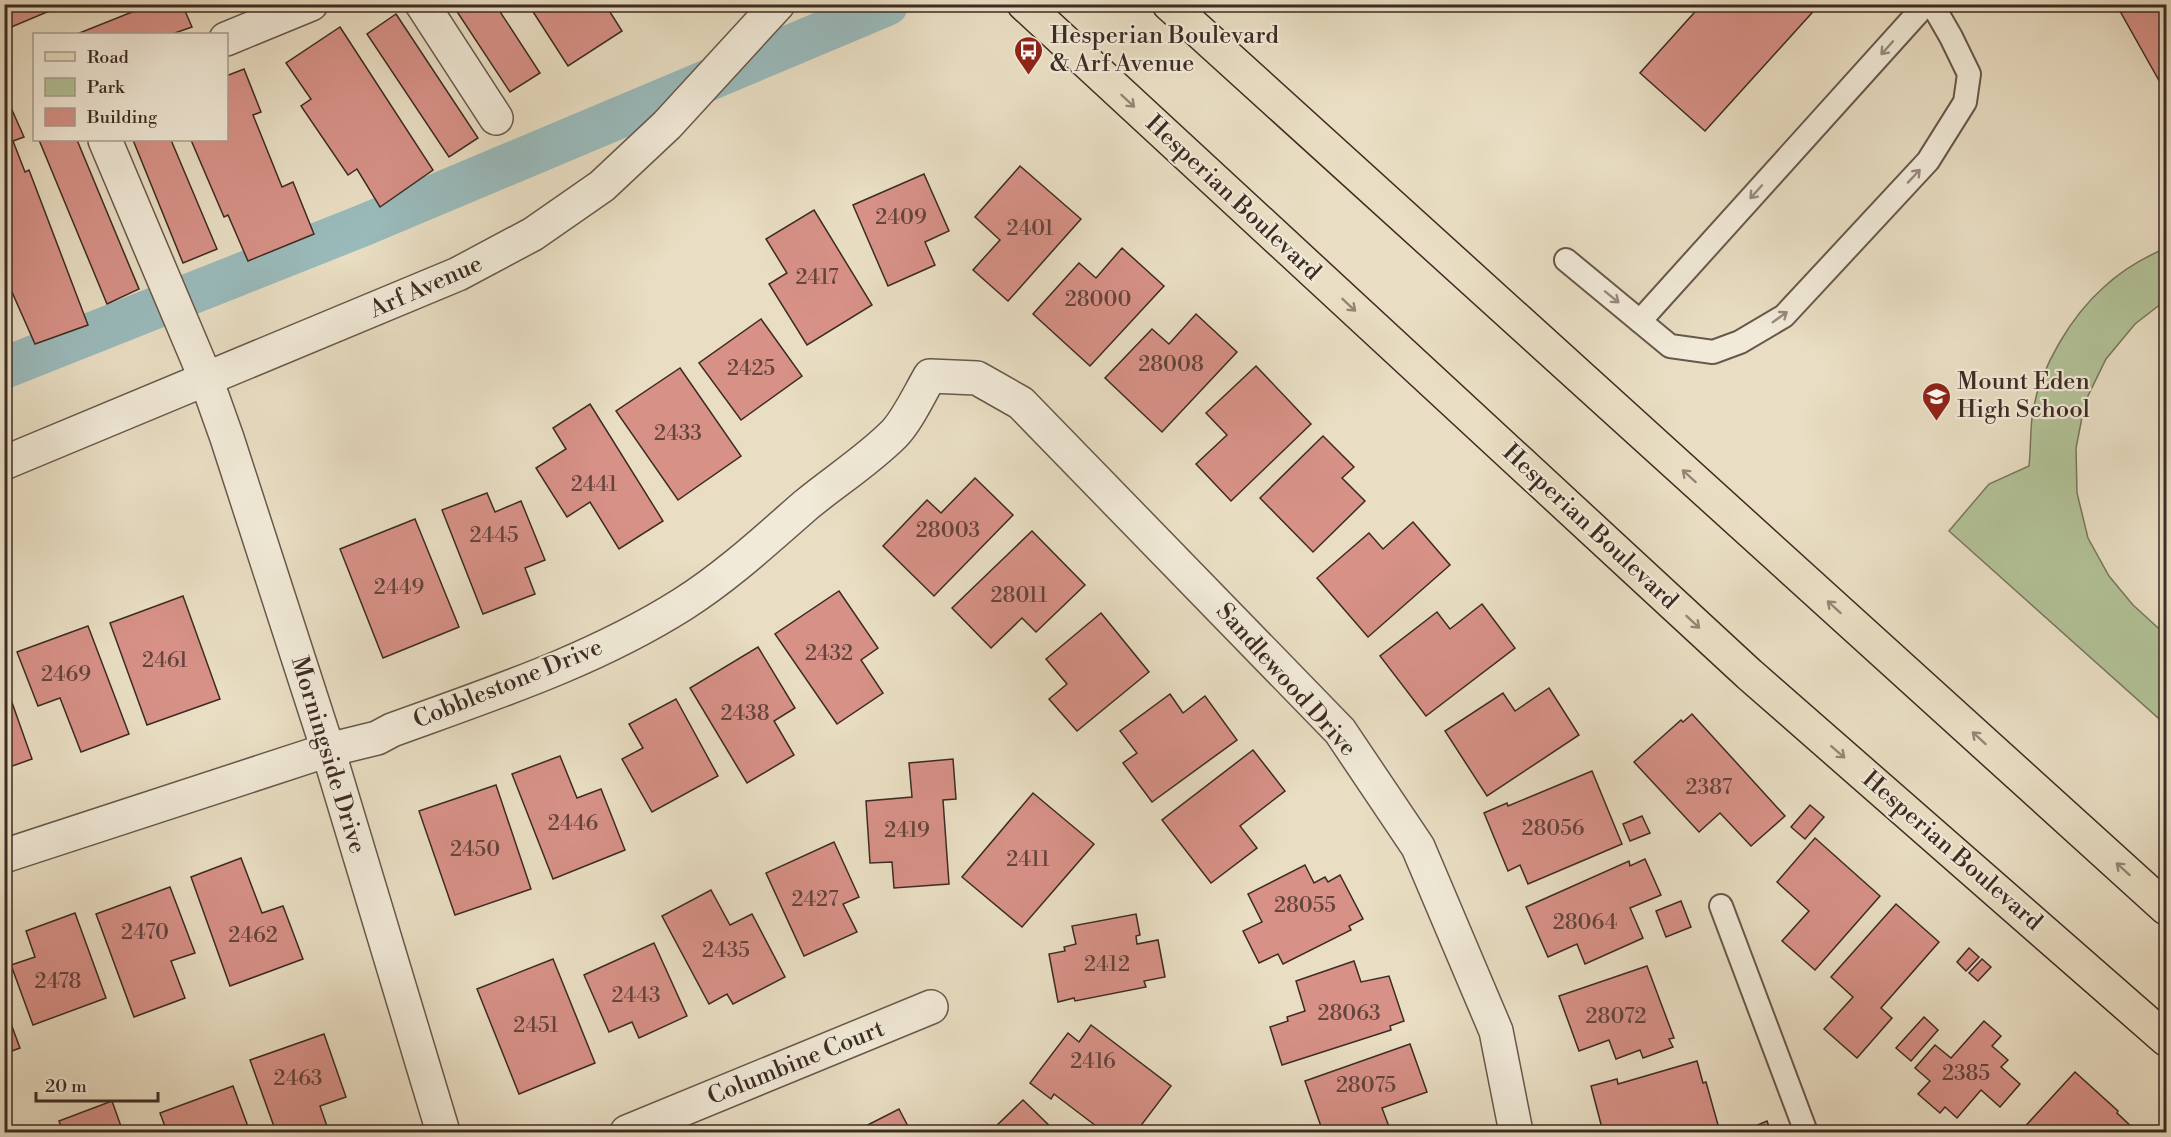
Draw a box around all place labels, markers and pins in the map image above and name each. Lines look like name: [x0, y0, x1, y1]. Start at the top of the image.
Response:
place label: Hesperian Boulevard & Arf Avenue: [1050, 21, 1279, 79]
bus stop icon: Hesperian Boulevard & Arf Avenue: [1013, 34, 1045, 76]
place label: Mount Eden High School: [1957, 367, 2090, 425]
school or university icon: Mount Eden High School: [1920, 380, 1952, 422]

